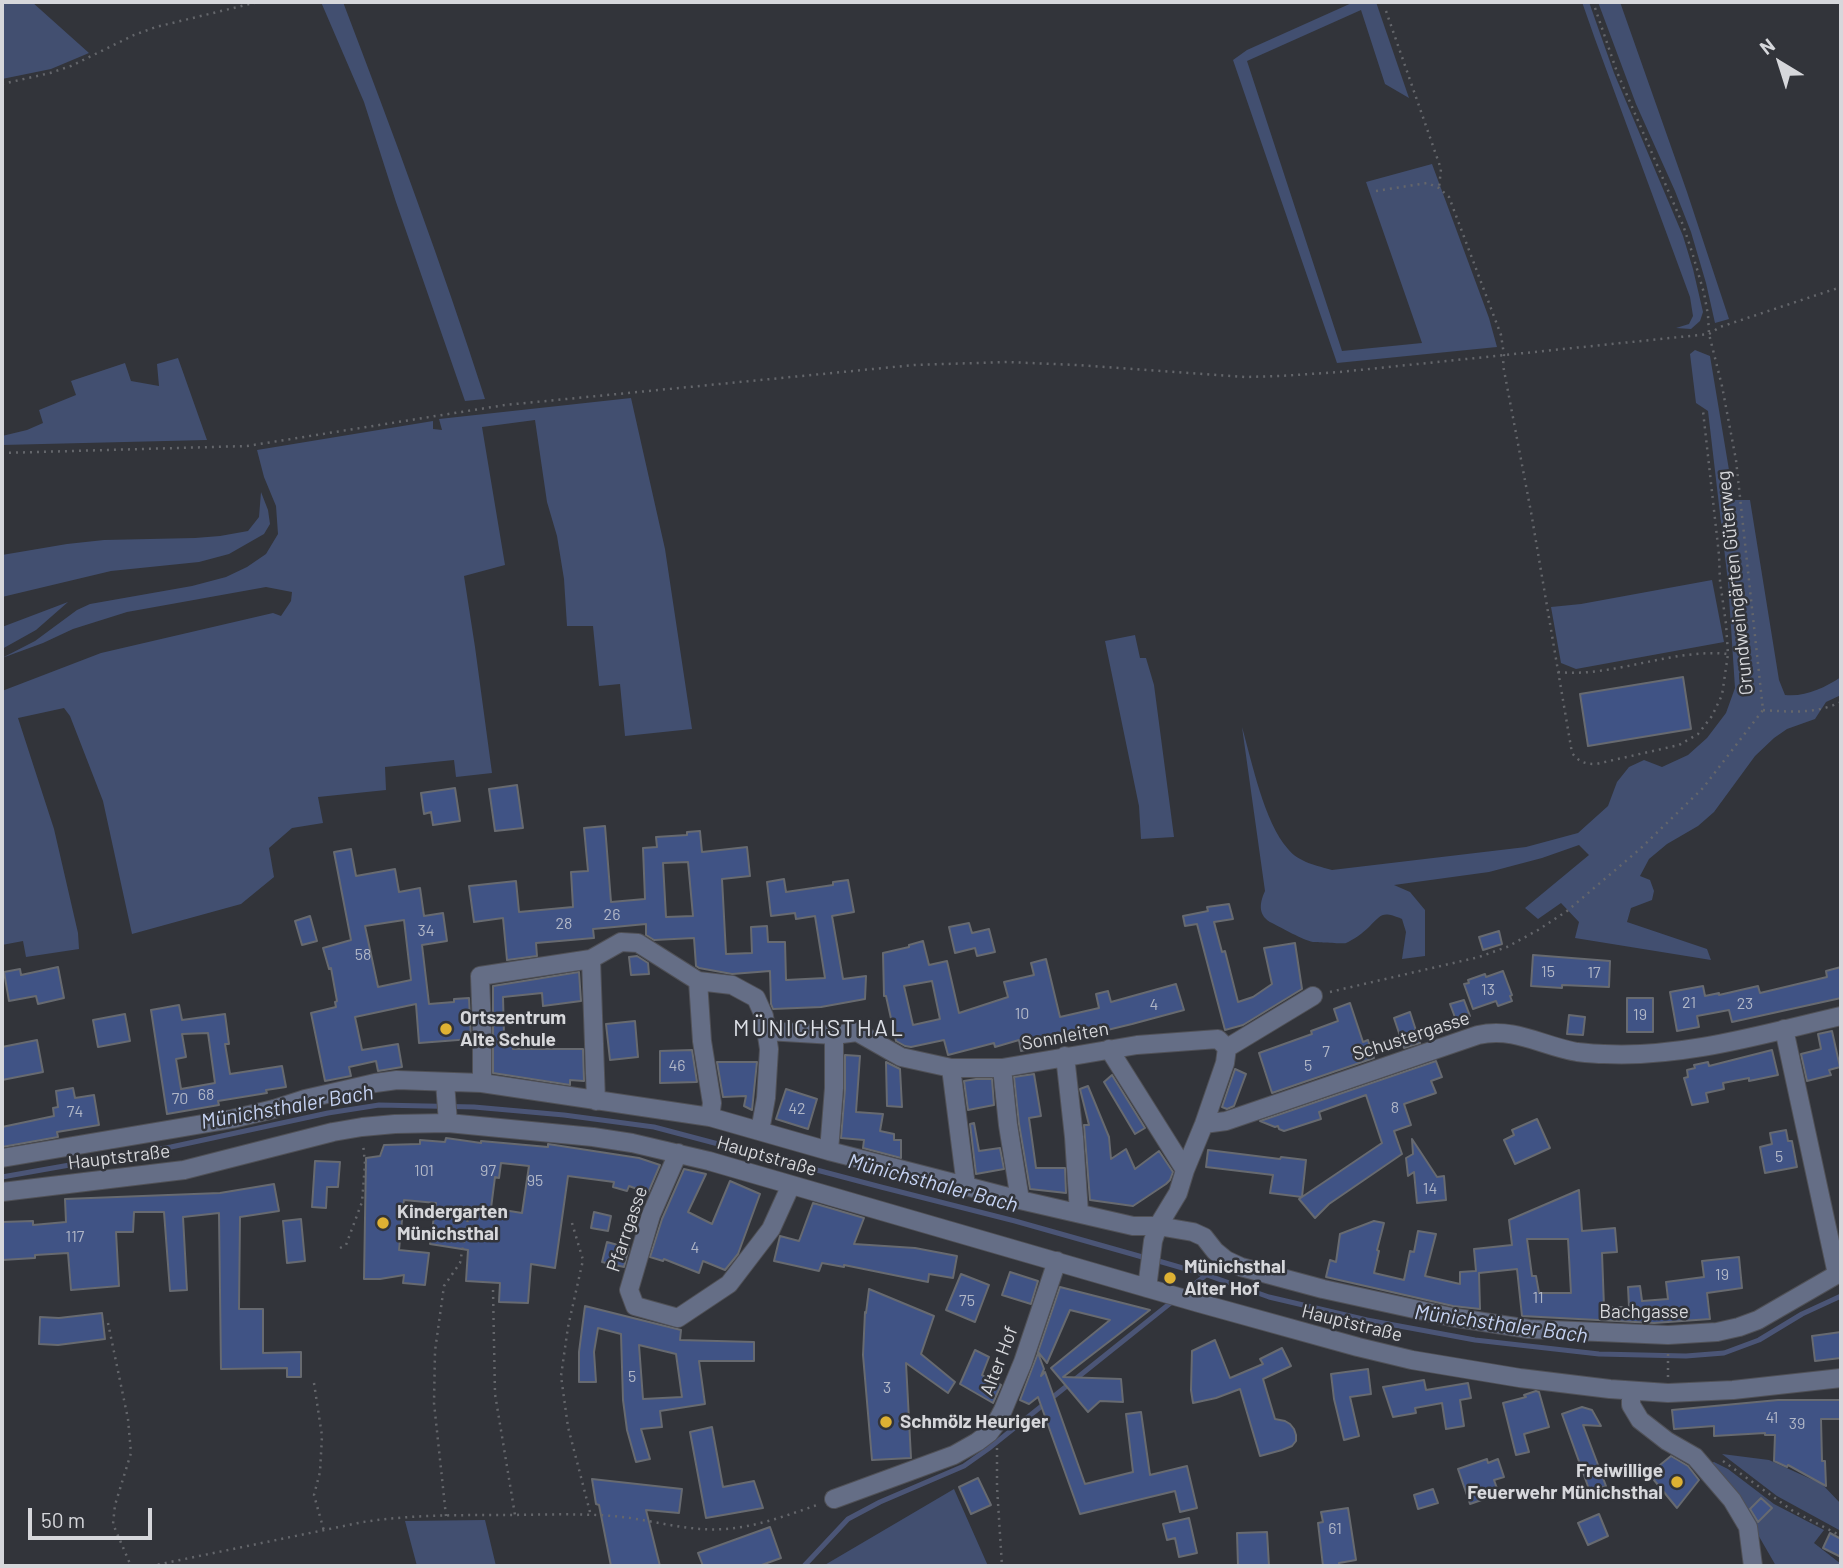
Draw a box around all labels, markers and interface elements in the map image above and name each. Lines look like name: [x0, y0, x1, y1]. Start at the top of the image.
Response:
north arrow: [1745, 28, 1815, 98]
text: N: [1755, 33, 1779, 59]
street label: Grundweingärten Güterweg: [1712, 470, 1758, 696]
house number: 26: [604, 905, 620, 925]
house number: 28: [556, 914, 572, 934]
house number: 34: [417, 921, 435, 941]
house number: 58: [355, 945, 371, 965]
house number: 15: [1541, 962, 1555, 982]
house number: 17: [1587, 963, 1601, 983]
house number: 13: [1481, 980, 1495, 1000]
house number: 21: [1682, 993, 1696, 1013]
house number: 23: [1737, 994, 1753, 1014]
house number: 4: [1150, 995, 1158, 1015]
house number: 10: [1015, 1004, 1029, 1024]
house number: 19: [1633, 1005, 1647, 1025]
street label: Schustergasse: [1349, 1006, 1473, 1066]
place label: Ortszentrum Alte Schule: [460, 1007, 566, 1051]
district label: MÜNICHSTHAL: [734, 1014, 904, 1042]
street label: Sonnleiten: [1020, 1017, 1110, 1055]
marker: Ortszentrum Alte Schule: [438, 1021, 454, 1037]
house number: 7: [1322, 1042, 1330, 1062]
house number: 46: [668, 1056, 686, 1076]
house number: 5: [1304, 1056, 1312, 1076]
water label: Münichsthaler Bach: [199, 1079, 375, 1135]
house number: 68: [198, 1085, 214, 1105]
house number: 70: [172, 1089, 188, 1109]
house number: 8: [1391, 1098, 1399, 1118]
house number: 42: [788, 1099, 806, 1119]
house number: 74: [67, 1102, 83, 1122]
street label: Hauptstraße: [714, 1131, 820, 1181]
street label: Hauptstraße: [66, 1139, 172, 1175]
house number: 5: [1775, 1147, 1783, 1167]
water label: Münichsthaler Bach: [845, 1148, 1021, 1218]
house number: 101: [414, 1161, 434, 1181]
house number: 97: [480, 1161, 496, 1181]
house number: 95: [527, 1171, 543, 1191]
house number: 14: [1423, 1179, 1437, 1199]
street label: Pfarrgasse: [602, 1183, 652, 1275]
place label: Kindergarten Münichsthal: [397, 1201, 508, 1245]
marker: Kindergarten Münichsthal: [375, 1215, 391, 1231]
house number: 117: [66, 1227, 84, 1247]
house number: 4: [691, 1238, 699, 1258]
place label: Münichsthal Alter Hof: [1184, 1256, 1286, 1300]
house number: 19: [1715, 1265, 1729, 1285]
marker: Münichsthal Alter Hof: [1162, 1270, 1178, 1286]
house number: 11: [1532, 1288, 1544, 1308]
house number: 75: [959, 1291, 975, 1311]
street label: Hauptstraße: [1299, 1299, 1405, 1347]
water label: Münichsthaler Bach: [1413, 1299, 1589, 1349]
street label: Bachgasse: [1599, 1301, 1689, 1323]
street label: Alter Hof: [975, 1323, 1023, 1399]
house number: 5: [628, 1367, 636, 1387]
house number: 3: [883, 1378, 891, 1398]
house number: 41: [1766, 1408, 1778, 1428]
place label: Schmölz Heuriger: [900, 1411, 1048, 1433]
marker: Schmölz Heuriger: [878, 1414, 894, 1430]
house number: 39: [1789, 1414, 1805, 1434]
place label: Freiwillige Feuerwehr Münichsthal: [1467, 1460, 1663, 1504]
marker: Freiwillige Feuerwehr Münichsthal: [1669, 1474, 1685, 1490]
scale bar: [32, 1494, 156, 1538]
text: 50 m: [41, 1507, 85, 1532]
house number: 61: [1328, 1519, 1342, 1539]

